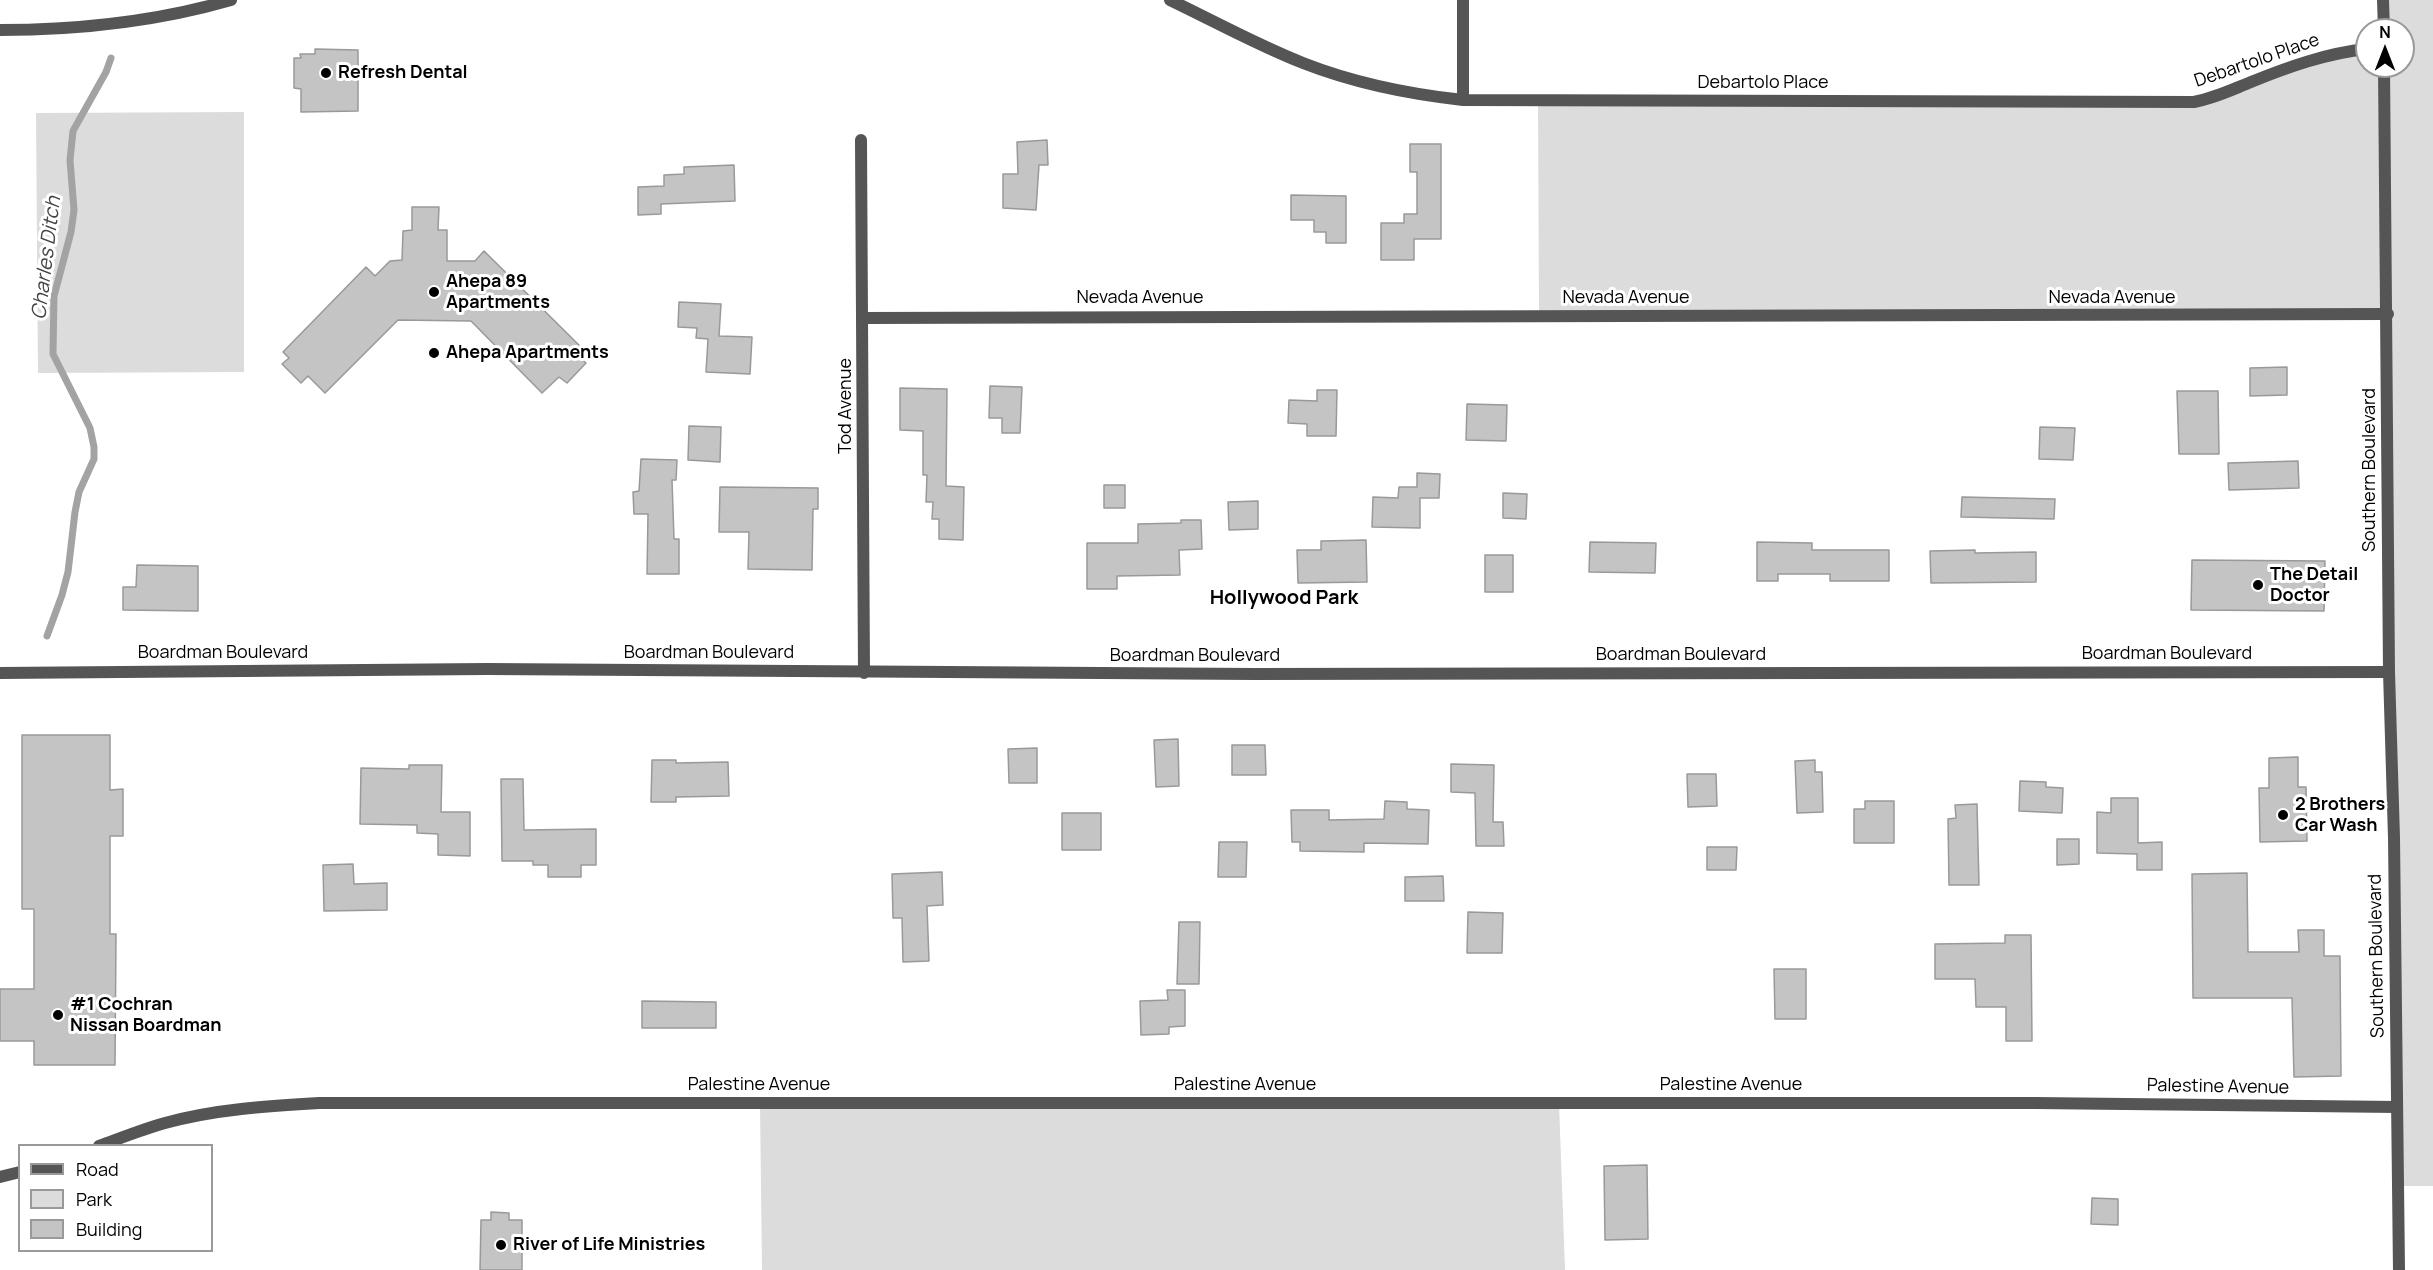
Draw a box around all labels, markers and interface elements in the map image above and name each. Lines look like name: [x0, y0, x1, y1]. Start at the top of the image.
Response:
north arrow: [2355, 18, 2415, 78]
text: N: [2379, 21, 2391, 43]
street label: Debartolo Place: [2192, 29, 2322, 93]
place label: Refresh Dental: [338, 62, 468, 84]
marker: Refresh Dental: [319, 66, 333, 80]
street label: Debartolo Place: [1698, 72, 1828, 94]
water label: Charles Ditch: [28, 195, 66, 321]
place label: Ahepa 89 Apartments: [446, 271, 550, 314]
marker: Ahepa 89 Apartments: [427, 285, 441, 299]
street label: Nevada Avenue: [1077, 287, 1203, 309]
street label: Nevada Avenue: [1563, 287, 1689, 309]
street label: Nevada Avenue: [2049, 287, 2175, 309]
place label: Ahepa Apartments: [446, 342, 609, 364]
marker: Ahepa Apartments: [427, 346, 441, 360]
street label: Tod Avenue: [835, 358, 857, 454]
street label: Southern Boulevard: [2359, 388, 2381, 552]
place label: The Detail Doctor: [2270, 564, 2358, 606]
marker: The Detail Doctor: [2251, 578, 2265, 592]
district label: Hollywood Park: [1210, 586, 1358, 610]
street label: Boardman Boulevard: [138, 642, 308, 664]
street label: Boardman Boulevard: [624, 642, 794, 664]
street label: Boardman Boulevard: [2082, 643, 2252, 665]
street label: Boardman Boulevard: [1596, 644, 1766, 666]
street label: Boardman Boulevard: [1110, 645, 1280, 667]
place label: 2 Brothers Car Wash: [2295, 794, 2385, 836]
marker: 2 Brothers Car Wash: [2276, 808, 2290, 822]
street label: Southern Boulevard: [2365, 874, 2389, 1038]
place label: #1 Cochran Nissan Boardman: [70, 994, 221, 1036]
marker: #1 Cochran Nissan Boardman: [51, 1008, 65, 1022]
street label: Palestine Avenue: [688, 1074, 830, 1096]
street label: Palestine Avenue: [1174, 1074, 1316, 1096]
street label: Palestine Avenue: [1660, 1074, 1802, 1096]
street label: Palestine Avenue: [2147, 1075, 2289, 1099]
legend: [18, 1144, 213, 1252]
text: Road: [76, 1157, 119, 1181]
text: Park: [76, 1187, 112, 1211]
text: Building: [76, 1217, 142, 1241]
place label: River of Life Ministries: [513, 1234, 705, 1256]
marker: River of Life Ministries: [494, 1238, 508, 1252]

